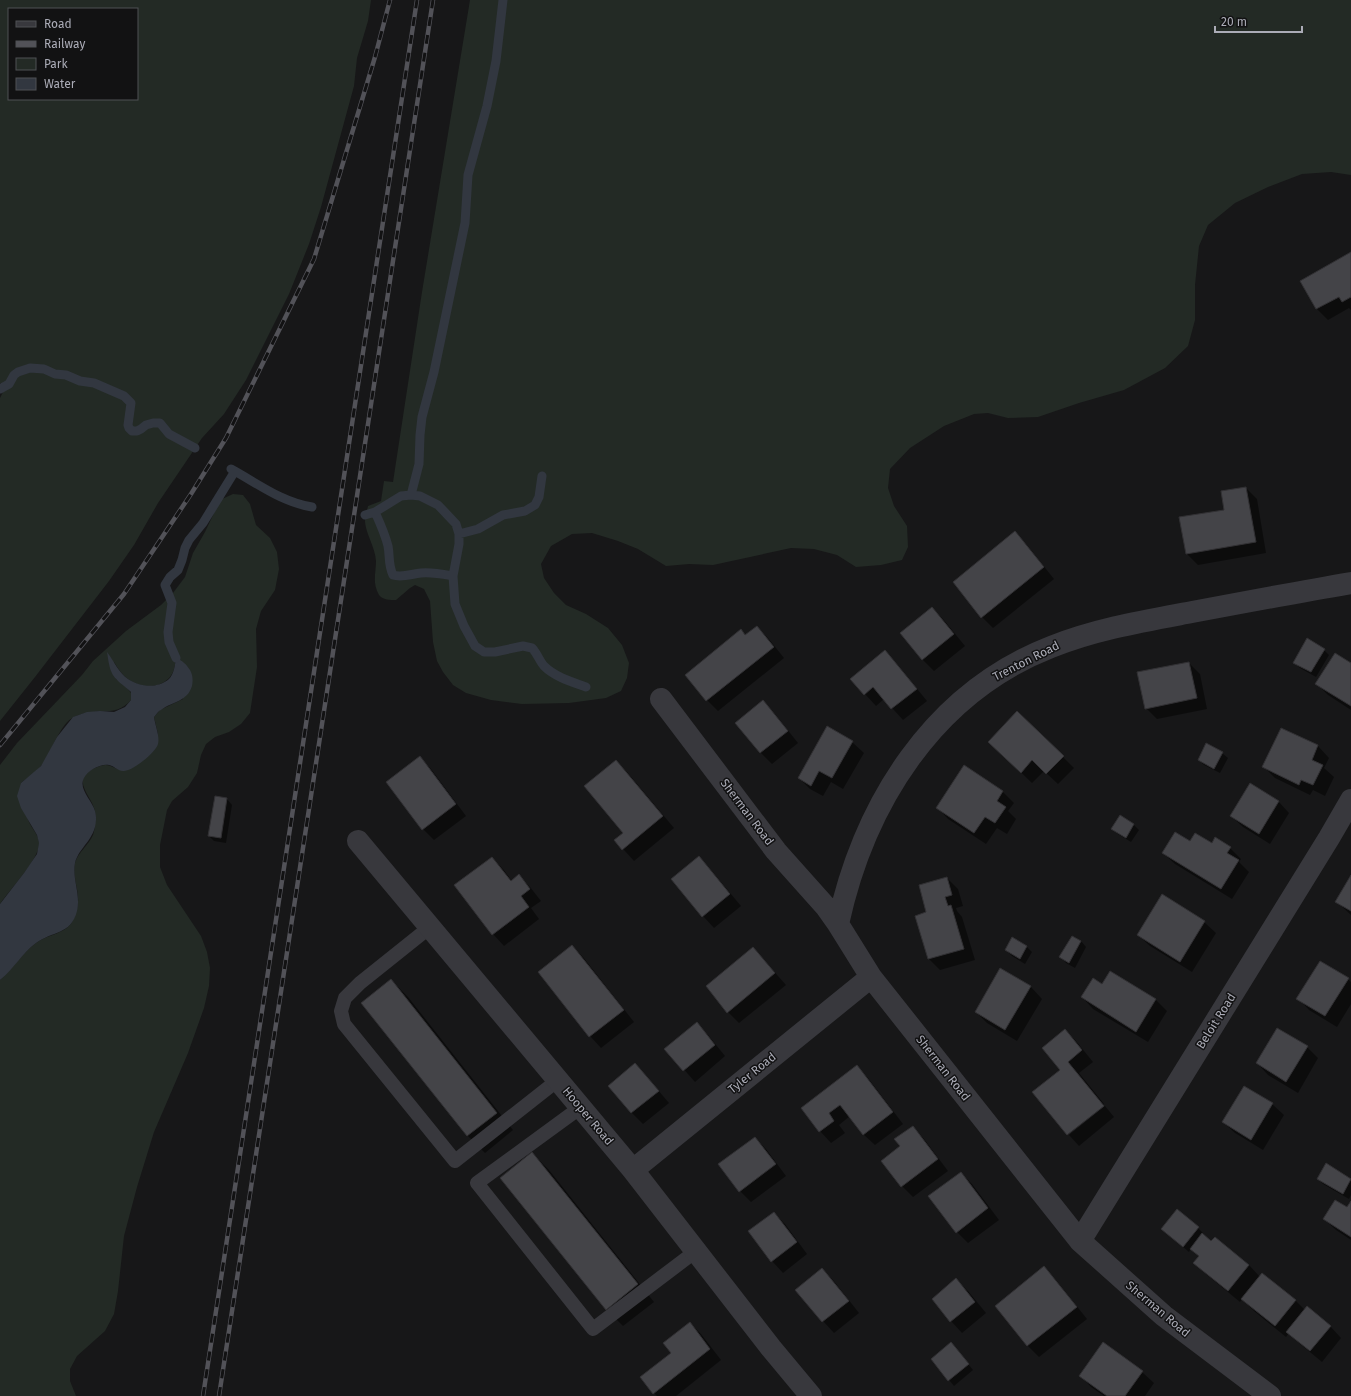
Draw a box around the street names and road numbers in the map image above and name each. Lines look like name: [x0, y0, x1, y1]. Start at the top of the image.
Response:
street label: Trenton Road: [990, 638, 1062, 684]
street label: Sherman Road: [718, 776, 776, 848]
street label: Beloit Road: [1193, 991, 1239, 1051]
street label: Sherman Road: [913, 1032, 973, 1104]
street label: Tyler Road: [725, 1050, 779, 1096]
street label: Hooper Road: [560, 1084, 616, 1148]
street label: Sherman Road: [1123, 1278, 1193, 1340]

